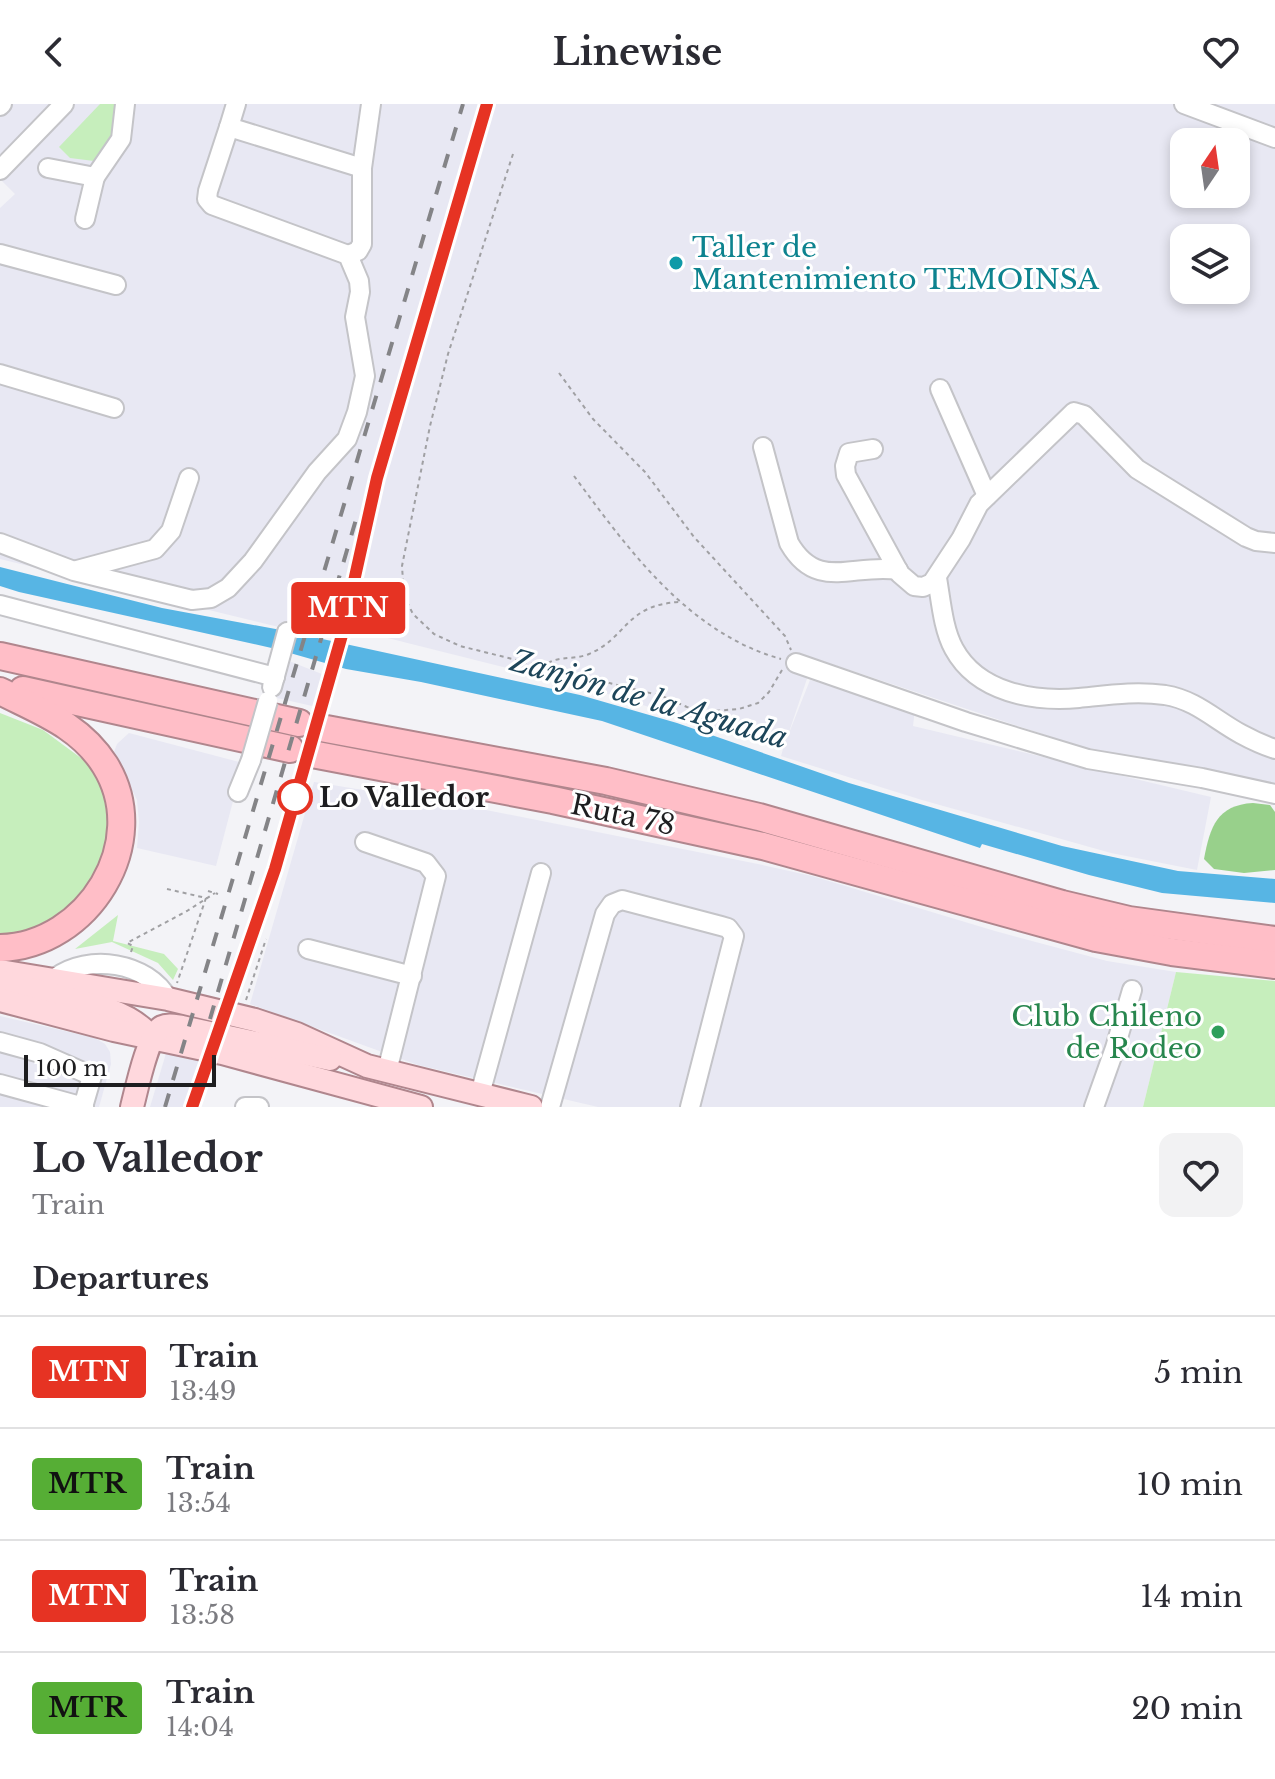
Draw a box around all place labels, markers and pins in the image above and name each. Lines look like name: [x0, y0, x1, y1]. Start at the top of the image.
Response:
place label: Taller de Mantenimiento TEMOINSA: [692, 230, 1099, 297]
marker: Taller de Mantenimiento TEMOINSA: [667, 254, 685, 272]
marker: Lo Valledor: [278, 780, 312, 814]
place label: Lo Valledor: [319, 780, 489, 815]
place label: Club Chileno de Rodeo: [1011, 999, 1202, 1066]
marker: Club Chileno de Rodeo: [1209, 1023, 1227, 1041]

